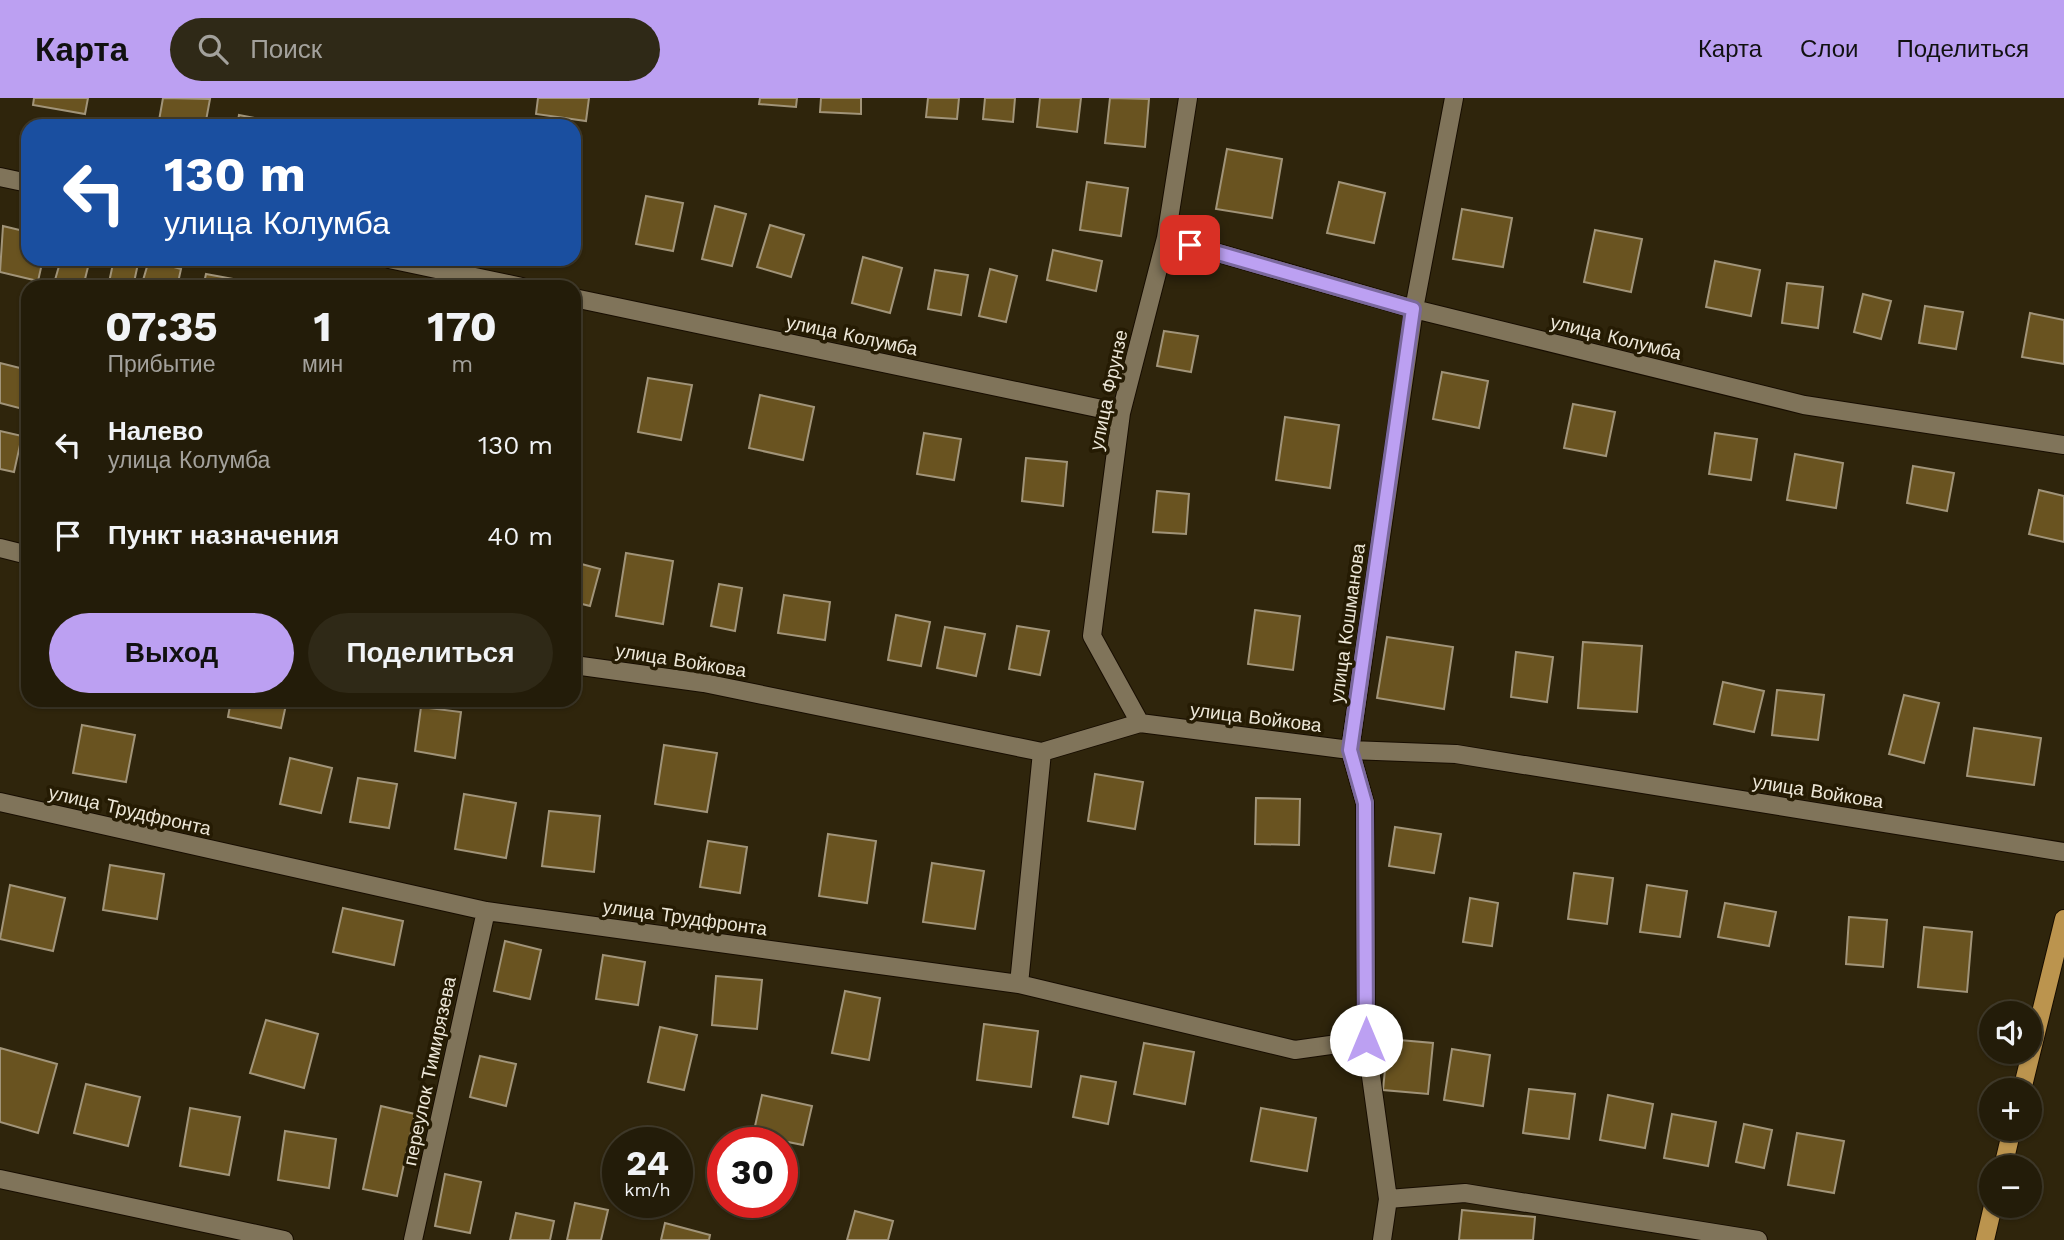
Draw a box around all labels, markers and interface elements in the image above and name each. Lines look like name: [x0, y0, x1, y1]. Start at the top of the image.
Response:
search box: [170, 18, 660, 81]
text: Карта: [35, 30, 128, 69]
icon: search: [194, 30, 232, 68]
text: Поиск: [250, 34, 322, 64]
text: Карта: [1698, 35, 1762, 63]
text: Слои: [1800, 35, 1858, 63]
text: Поделиться: [1896, 35, 2029, 63]
text: 130 m: [164, 145, 306, 203]
icon: left: [49, 147, 140, 238]
text: улица Колумба: [164, 204, 390, 242]
pin: [1160, 215, 1220, 275]
icon: arrive: [1171, 226, 1209, 264]
text: 07:35: [105, 302, 218, 351]
text: 1: [314, 302, 332, 351]
text: 170: [427, 302, 497, 351]
street label: улица Колумба: [784, 310, 920, 361]
street label: улица Колумба: [1548, 310, 1684, 365]
street label: улица Фрунзе: [1084, 328, 1132, 452]
text: Прибытие: [107, 351, 215, 378]
text: мин: [302, 351, 343, 378]
text: m: [451, 351, 473, 378]
text: Налево: [108, 416, 203, 446]
icon: left: [49, 426, 87, 464]
text: 130 m: [478, 430, 553, 460]
text: улица Колумба: [108, 447, 270, 474]
icon: arrive: [49, 517, 87, 555]
text: Пункт назначения: [108, 520, 339, 550]
text: 40 m: [487, 521, 553, 551]
street label: улица Кошманова: [1325, 541, 1370, 704]
button: Выход: [49, 613, 294, 693]
button: Поделиться: [308, 613, 553, 693]
street label: улица Войкова: [614, 639, 748, 682]
street label: улица Войкова: [1189, 698, 1323, 737]
street label: улица Войкова: [1751, 770, 1885, 813]
street label: улица Трудфронта: [46, 781, 214, 840]
street label: улица Трудфронта: [601, 895, 769, 940]
street label: переулок Тимирязева: [398, 974, 461, 1168]
map controls: [1979, 1001, 2042, 1218]
button: sound: [1979, 1001, 2042, 1064]
position arrow: [1329, 1003, 1403, 1077]
button: +: [1979, 1078, 2042, 1141]
speed limit sign: 30: [707, 1127, 798, 1218]
text: 24: [626, 1142, 669, 1184]
button: −: [1979, 1155, 2042, 1218]
text: km/h: [624, 1179, 671, 1200]

